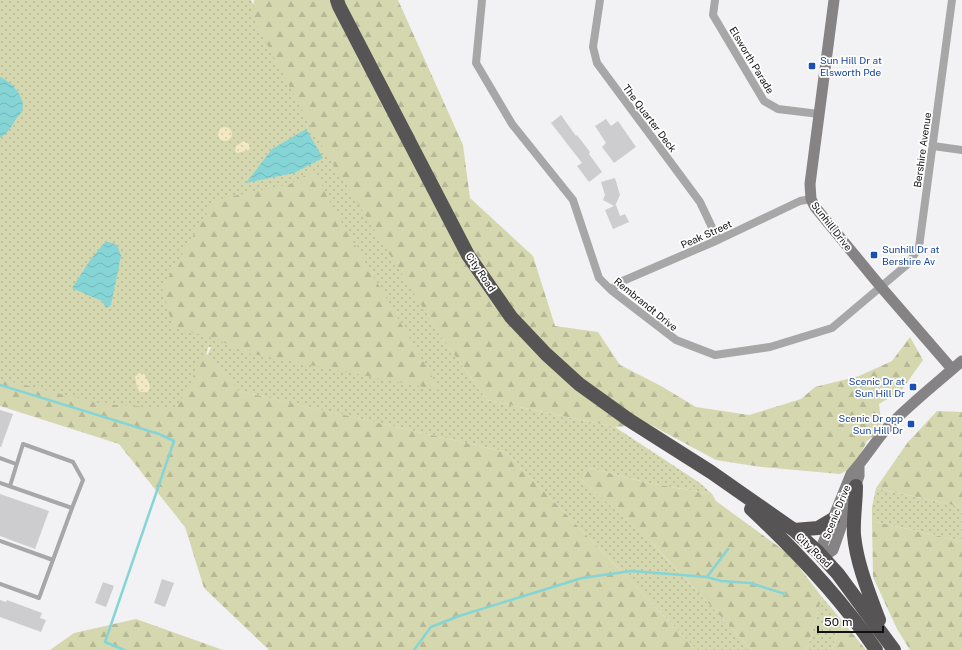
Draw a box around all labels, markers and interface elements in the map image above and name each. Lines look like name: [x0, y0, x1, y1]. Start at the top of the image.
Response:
street label: Elsworth Parade: [727, 24, 777, 96]
place label: Sun Hill Dr at Elsworth Pde: [820, 54, 882, 78]
marker: Sun Hill Dr at Elsworth Pde: [807, 61, 817, 71]
street label: The Quarter Deck: [621, 82, 680, 155]
street label: Bershire Avenue: [911, 111, 933, 188]
street label: Sunhill Drive: [809, 199, 855, 253]
street label: Peak Street: [679, 217, 734, 251]
place label: Sunhill Dr at Bershire Av: [882, 243, 940, 267]
street label: City Road: [464, 250, 498, 294]
marker: Sunhill Dr at Bershire Av: [869, 250, 879, 260]
street label: Rembrandt Drive: [612, 275, 680, 333]
place label: Scenic Dr at Sun Hill Dr: [849, 375, 905, 399]
marker: Scenic Dr at Sun Hill Dr: [908, 382, 918, 392]
place label: Scenic Dr opp Sun Hill Dr: [838, 412, 903, 436]
marker: Scenic Dr opp Sun Hill Dr: [906, 419, 916, 429]
street label: Scenic Drive: [820, 483, 853, 541]
street label: City Road: [794, 530, 834, 570]
scale bar: [818, 608, 883, 634]
text: 50 m: [824, 615, 852, 629]

